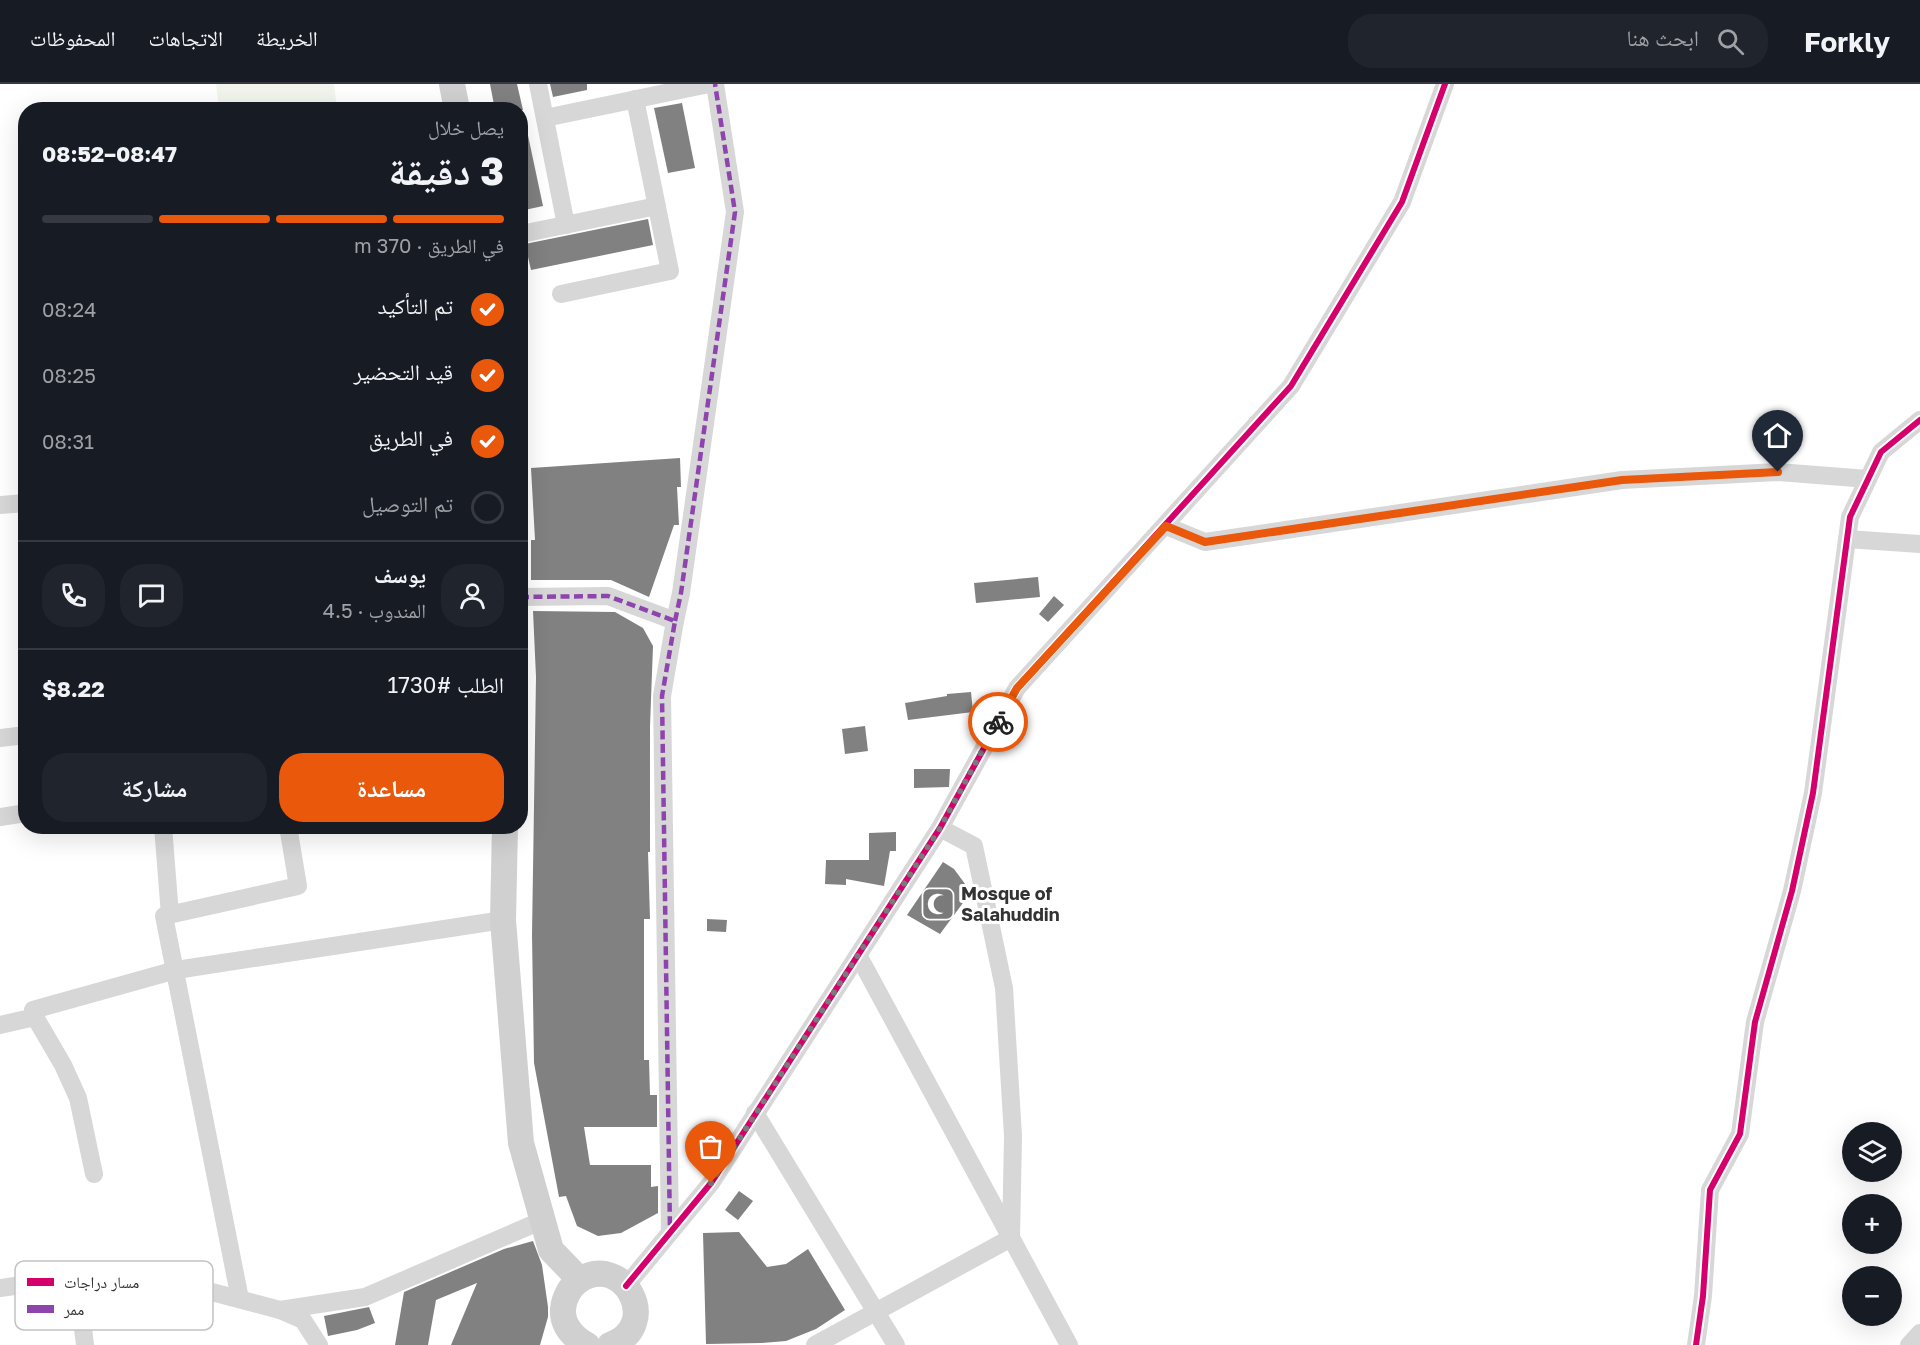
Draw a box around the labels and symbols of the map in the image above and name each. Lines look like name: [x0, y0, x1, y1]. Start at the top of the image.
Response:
pin: [1752, 410, 1803, 472]
courier: [968, 692, 1028, 752]
place label: Mosque of Salahuddin: [961, 882, 1060, 925]
mosque icon: Mosque of Salahuddin: [920, 886, 956, 922]
pin: [685, 1121, 736, 1183]
legend: [15, 1261, 213, 1330]
text: مسار دراجات: [64, 1272, 139, 1292]
text: ممر: [63, 1299, 84, 1319]

